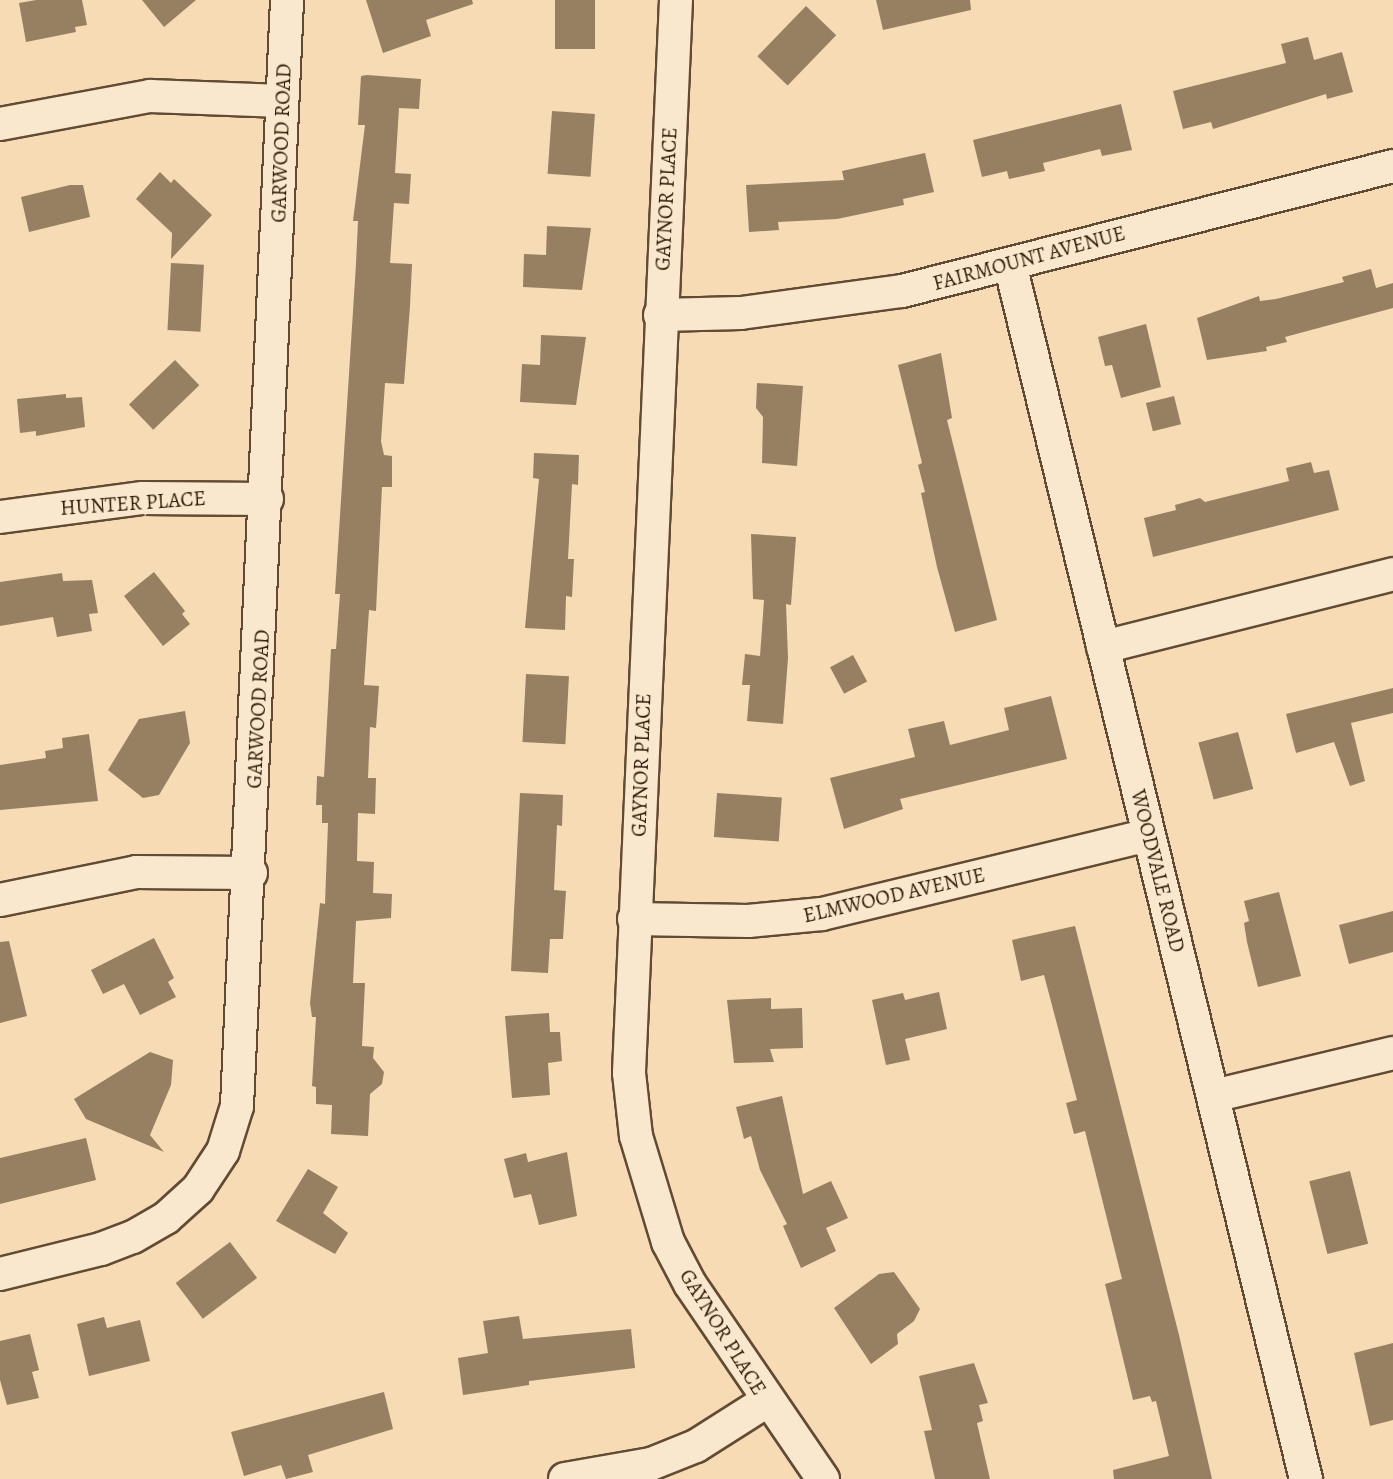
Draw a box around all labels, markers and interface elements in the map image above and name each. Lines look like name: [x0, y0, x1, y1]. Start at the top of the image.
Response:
street label: GARWOOD ROAD: [266, 63, 296, 223]
street label: GAYNOR PLACE: [650, 127, 682, 271]
street label: FAIRMOUNT AVENUE: [930, 220, 1128, 296]
street label: HUNTER PLACE: [59, 485, 207, 521]
street label: GARWOOD ROAD: [241, 629, 275, 789]
street label: GAYNOR PLACE: [626, 693, 656, 837]
street label: WOODVALE ROAD: [1126, 787, 1190, 955]
street label: ELMWOOD AVENUE: [801, 862, 987, 928]
street label: GAYNOR PLACE: [674, 1264, 772, 1400]

